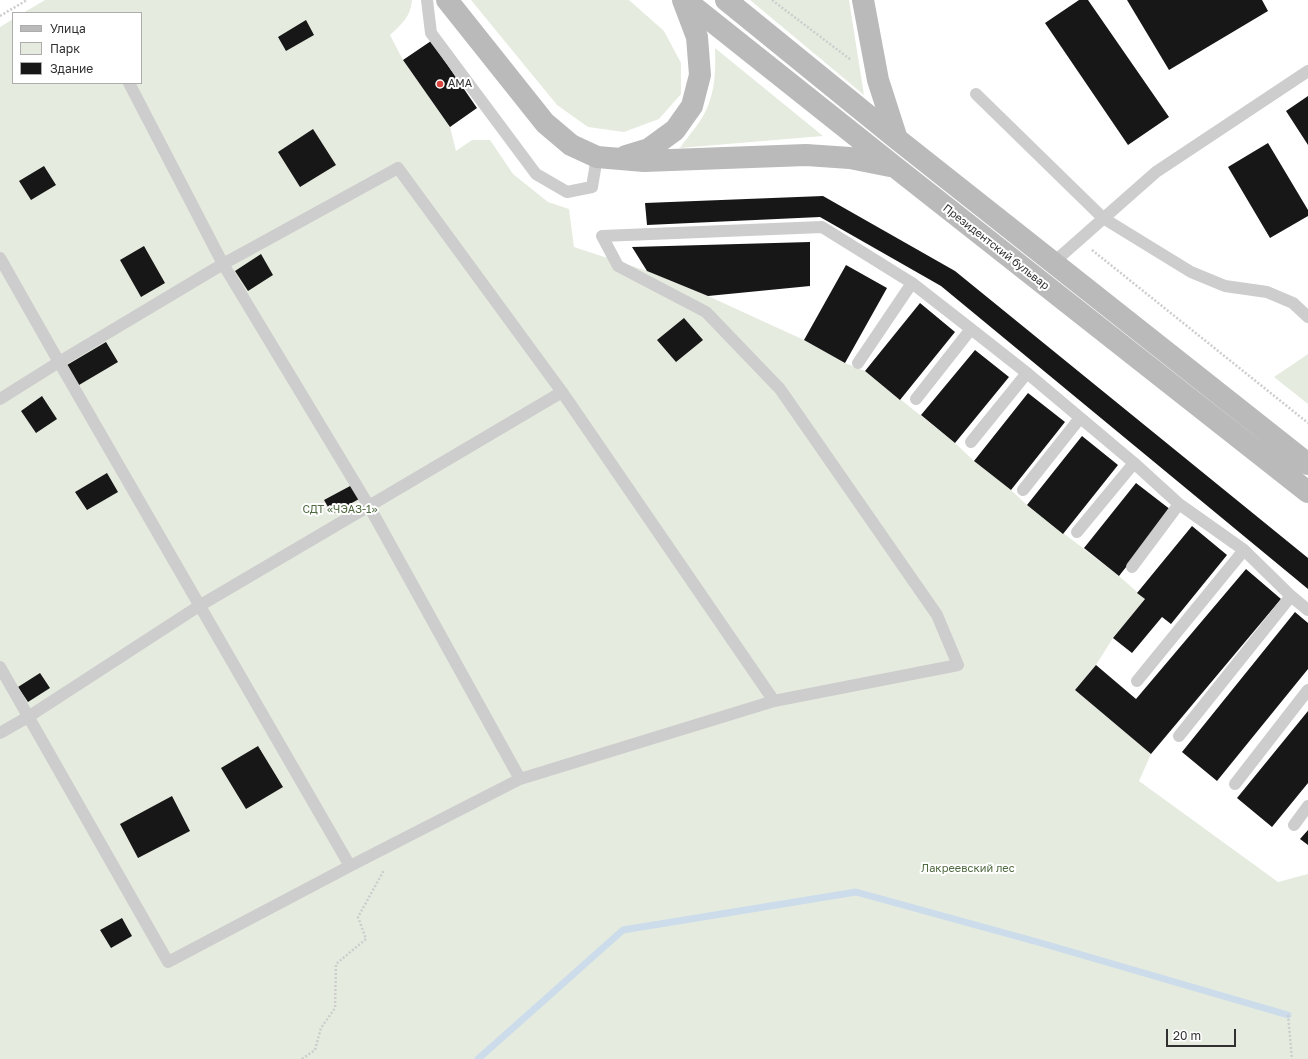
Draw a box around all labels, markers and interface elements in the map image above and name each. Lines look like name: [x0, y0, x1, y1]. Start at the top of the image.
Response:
legend: [12, 12, 142, 84]
text: Улица: [50, 21, 86, 36]
text: Парк: [50, 41, 80, 56]
text: Здание: [50, 61, 93, 76]
place label: АМА: [448, 77, 472, 91]
marker: АМА: [435, 79, 445, 89]
street label: Президентский бульвар: [940, 201, 1052, 293]
park label: СДТ «ЧЭАЗ-1»: [303, 503, 377, 517]
park label: Лакреевский лес: [921, 862, 1015, 876]
scale bar: [1168, 1021, 1238, 1047]
text: 20 m: [1173, 1028, 1201, 1043]

